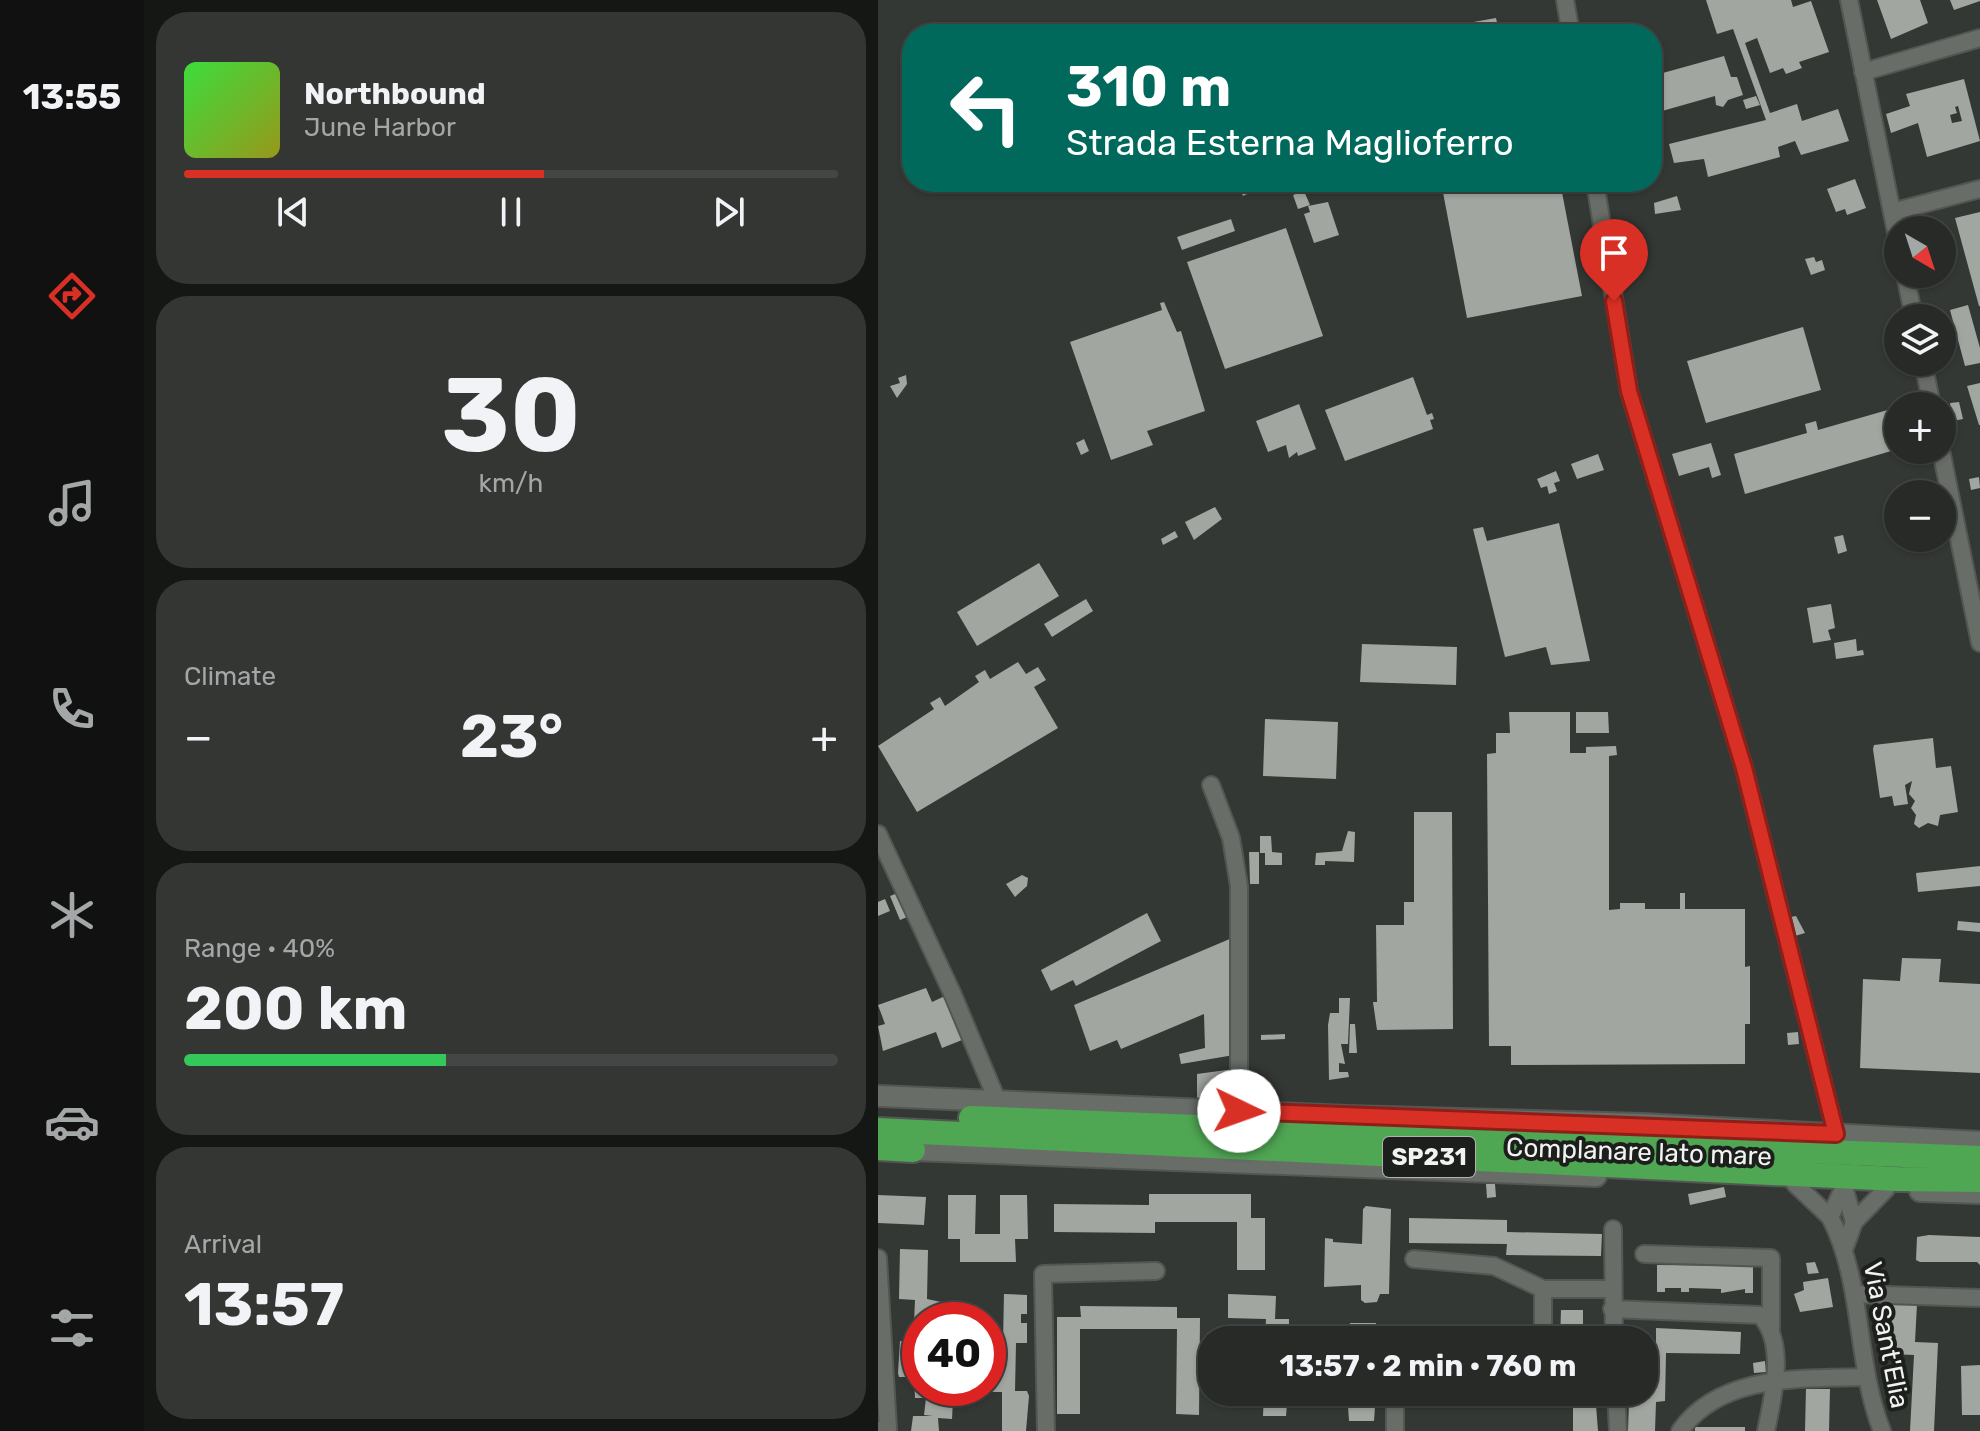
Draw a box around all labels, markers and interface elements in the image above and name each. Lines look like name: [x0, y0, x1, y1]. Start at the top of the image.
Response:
text: 310 m: [1066, 54, 1231, 120]
icon: left: [934, 56, 1038, 160]
text: 13:55: [23, 75, 121, 118]
text: Northbound: [304, 76, 486, 112]
text: June Harbor: [304, 112, 456, 143]
text: Strada Esterna Maglioferro: [1066, 121, 1514, 164]
icon: previous: [271, 190, 315, 234]
icon: pause: [489, 190, 533, 234]
icon: next: [707, 190, 751, 234]
north arrow: [1884, 216, 1956, 288]
map controls: [1884, 216, 1956, 552]
pin: [1580, 219, 1648, 301]
icon: arrive: [1592, 231, 1636, 275]
icon: directions: [44, 268, 100, 324]
button: layers: [1884, 304, 1956, 376]
text: 30: [441, 354, 581, 477]
button: +: [1884, 392, 1956, 464]
text: km/h: [479, 468, 543, 499]
icon: music: [44, 475, 100, 531]
button: −: [1884, 480, 1956, 552]
text: Climate: [184, 661, 276, 692]
icon: phone: [44, 681, 100, 737]
text: 23°: [460, 701, 563, 772]
text: −: [184, 711, 213, 763]
text: +: [811, 711, 838, 763]
icon: climate: [44, 887, 100, 943]
text: Range · 40%: [184, 933, 335, 964]
text: 200 km: [184, 973, 407, 1044]
position arrow: [1197, 1069, 1281, 1153]
icon: car: [44, 1094, 100, 1150]
street label: Complanare lato mare: [1506, 1132, 1772, 1172]
road number: SP231: [1383, 1137, 1475, 1177]
text: Arrival: [184, 1229, 262, 1260]
street label: Via Sant'Elia: [1857, 1259, 1915, 1411]
text: 13:57: [184, 1269, 344, 1340]
icon: filters: [44, 1300, 100, 1356]
speed limit sign: 40: [902, 1302, 1006, 1406]
text: 13:57 · 2 min · 760 m: [1280, 1348, 1576, 1384]

